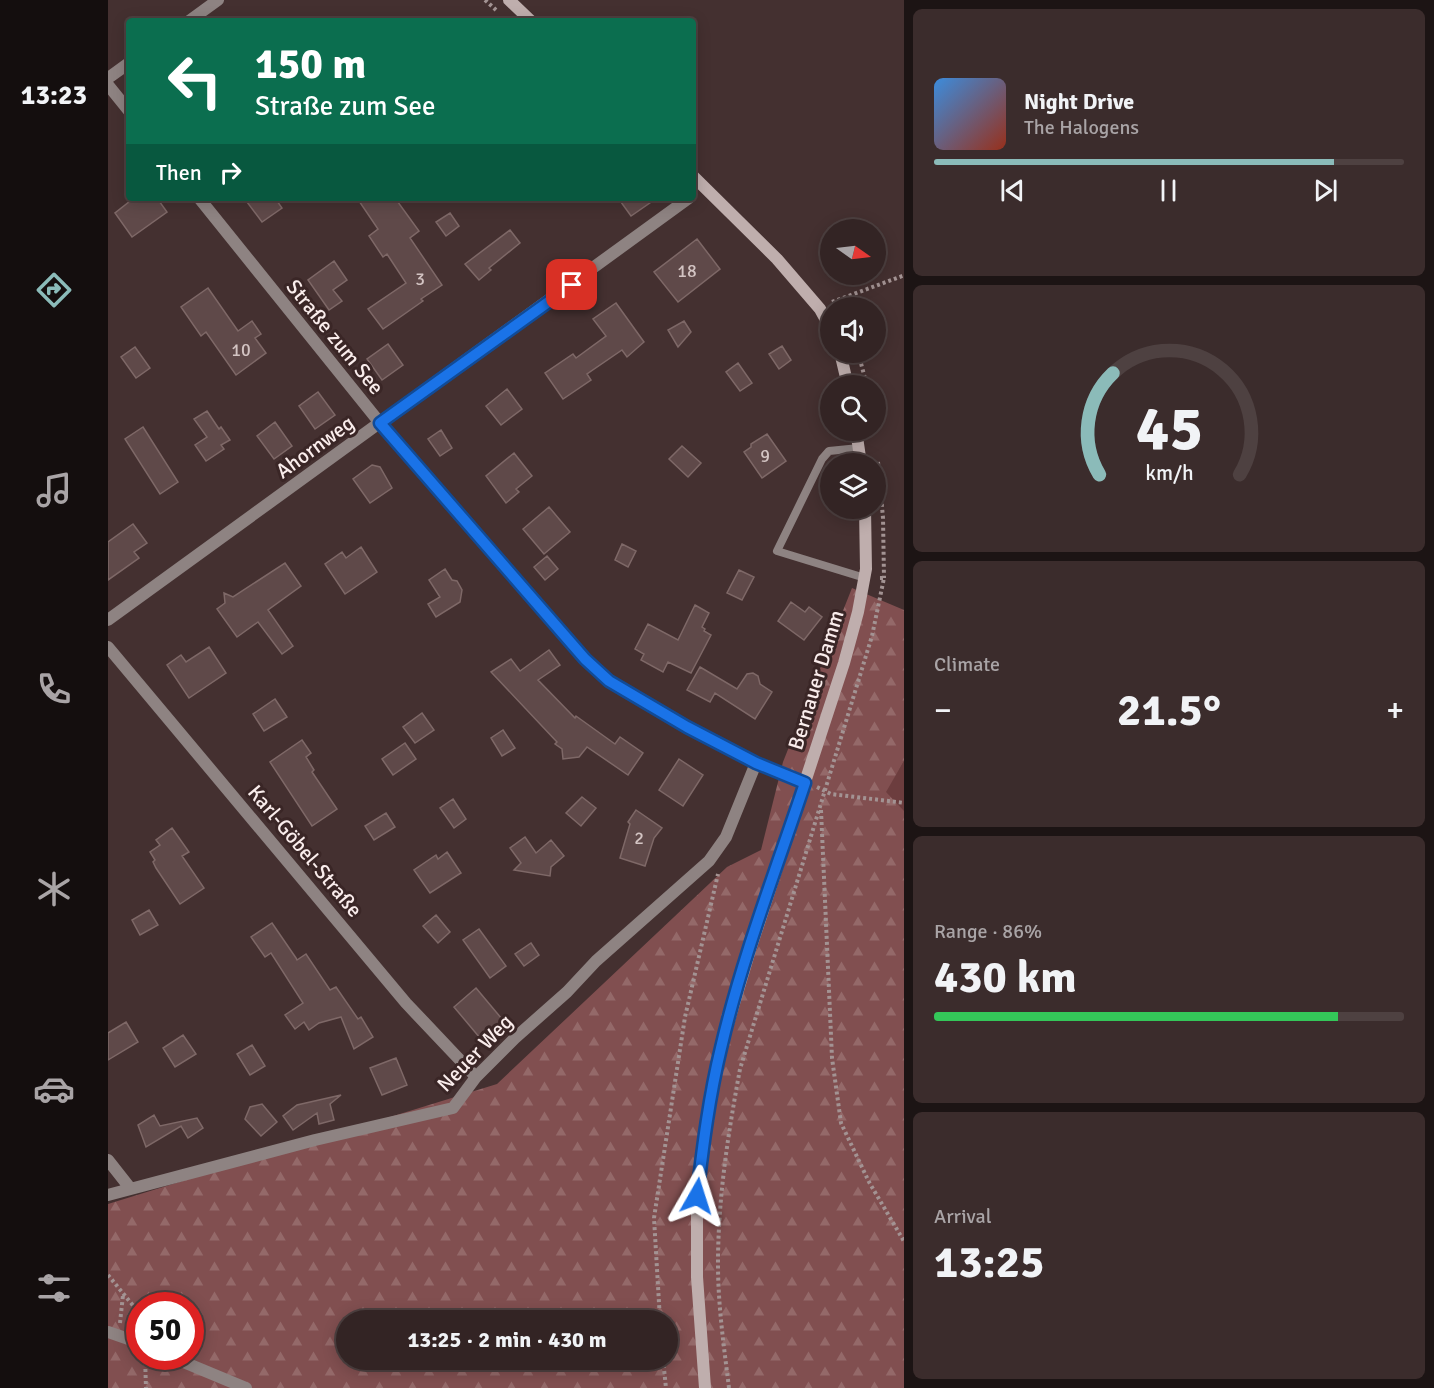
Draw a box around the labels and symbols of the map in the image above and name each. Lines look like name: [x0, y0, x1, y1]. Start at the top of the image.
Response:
north arrow: [820, 219, 886, 285]
pin: [546, 259, 597, 310]
house number: 18: [677, 260, 697, 282]
house number: 3: [415, 268, 425, 290]
street label: Straße zum See: [281, 274, 389, 400]
house number: 10: [231, 339, 251, 361]
street label: Ahornweg: [271, 410, 359, 484]
house number: 9: [760, 445, 770, 467]
street label: Bernauer Damm: [782, 607, 850, 753]
street label: Karl-Göbel-Straße: [242, 780, 368, 922]
house number: 2: [634, 827, 644, 849]
street label: Neuer Weg: [432, 1009, 518, 1097]
position arrow: [665, 1164, 729, 1228]
speed limit sign: 50: [126, 1292, 204, 1370]

